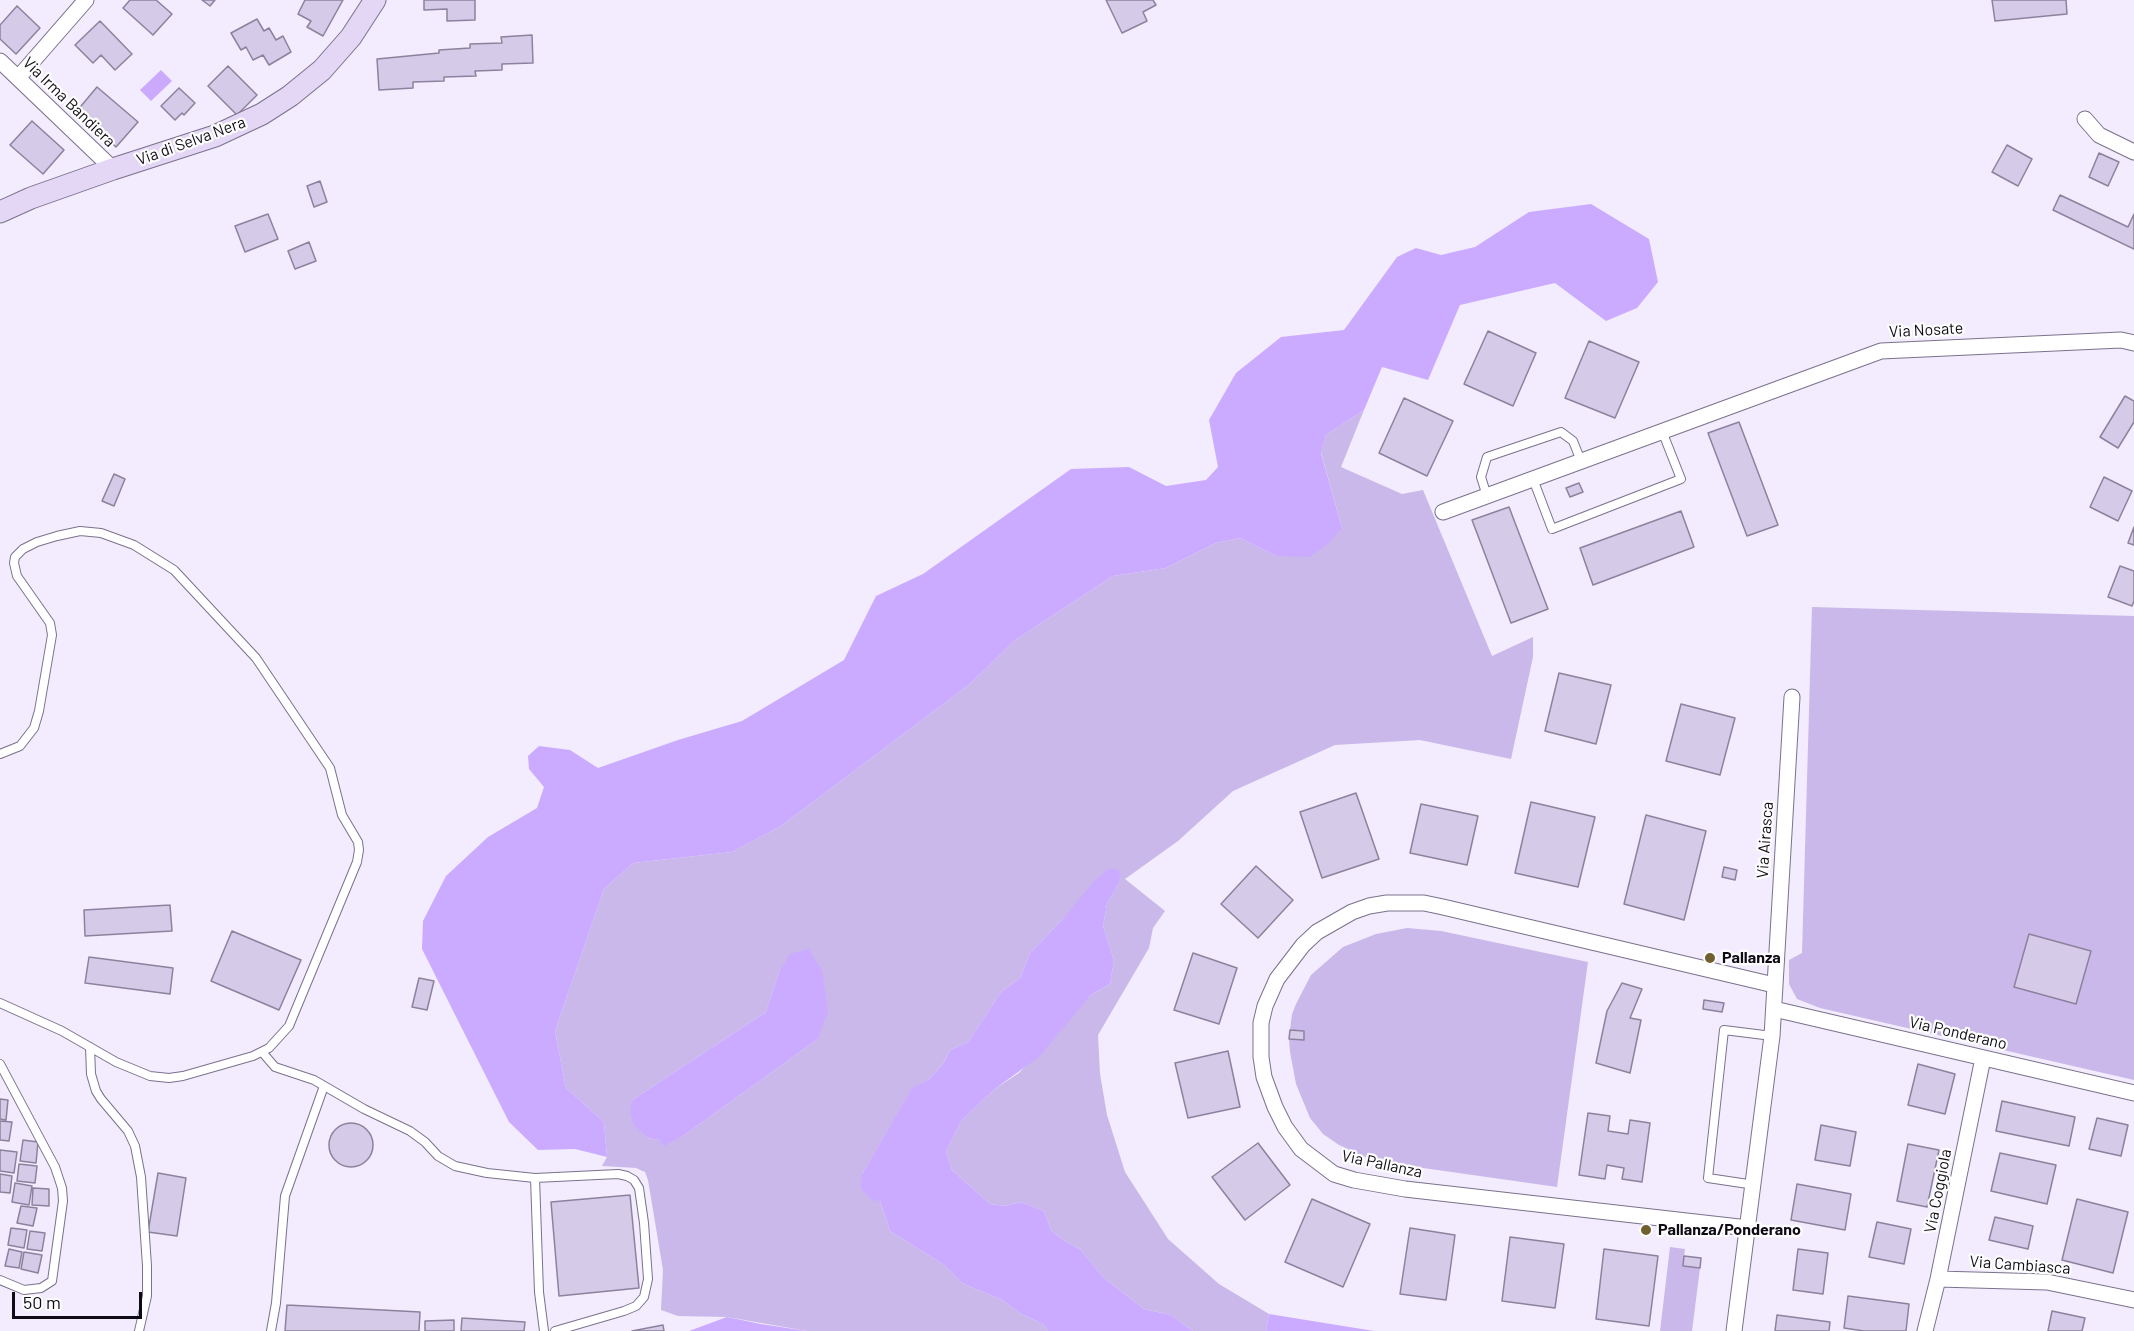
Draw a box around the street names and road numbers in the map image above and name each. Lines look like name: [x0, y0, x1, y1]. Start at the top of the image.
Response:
street label: Via Irma Bandiera: [19, 53, 119, 151]
street label: Via di Selva Nera: [134, 112, 248, 170]
street label: Via Nosate: [1888, 318, 1964, 342]
street label: Via Airasca: [1753, 801, 1777, 879]
street label: Via Ponderano: [1907, 1012, 2009, 1054]
street label: Via Pallanza: [1340, 1146, 1424, 1182]
street label: Via Coggiola: [1920, 1147, 1956, 1235]
street label: Via Cambiasca: [1969, 1252, 2071, 1278]

